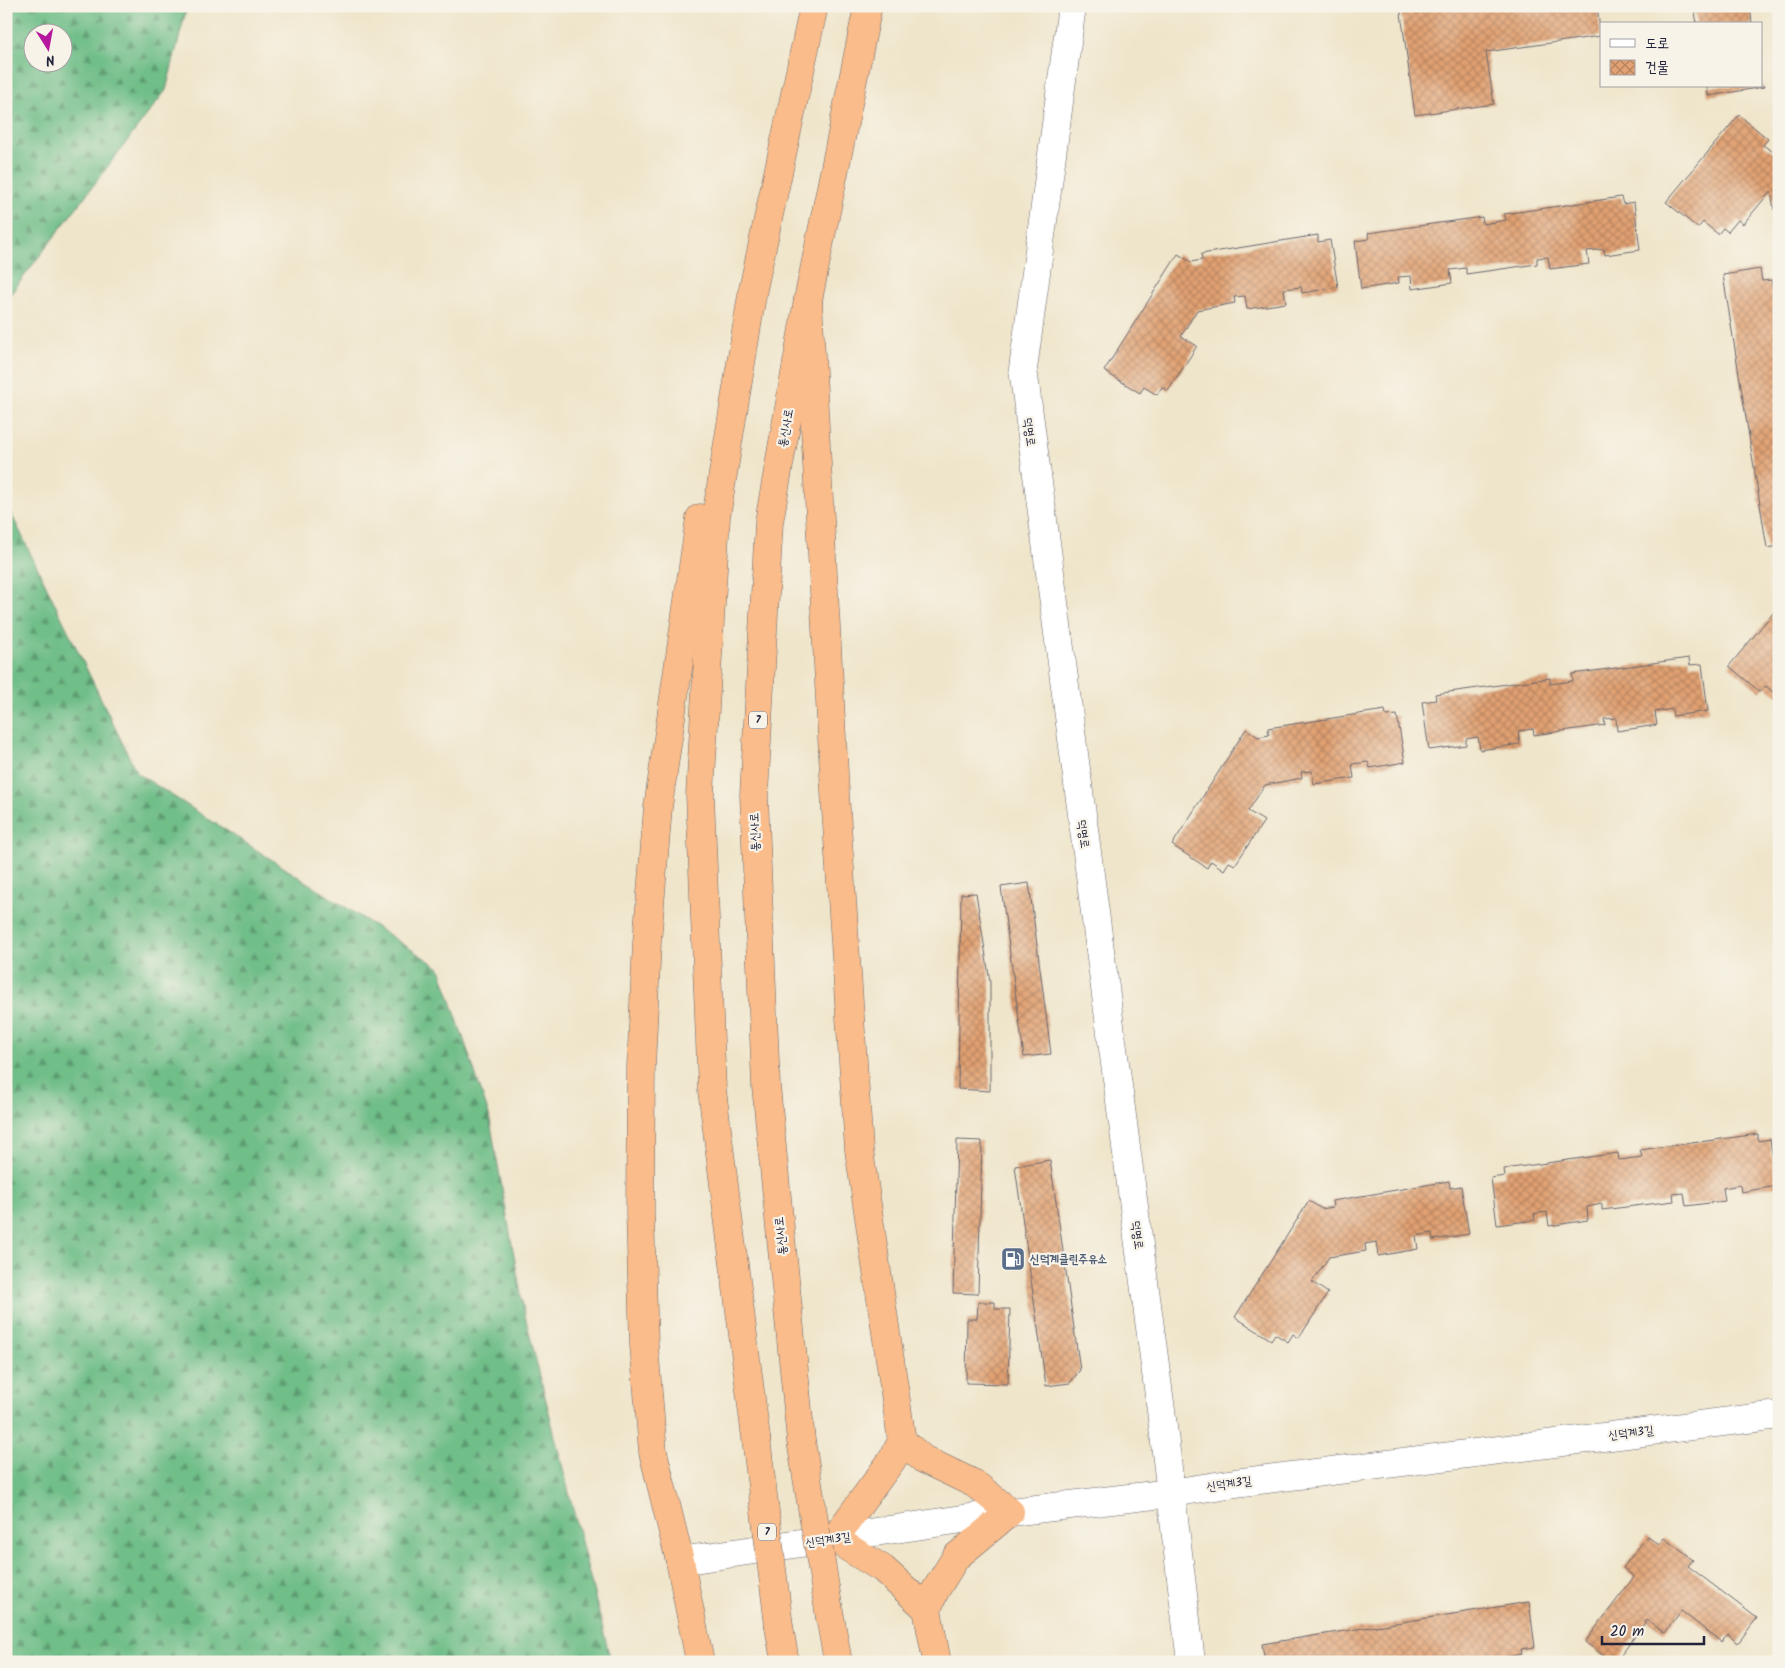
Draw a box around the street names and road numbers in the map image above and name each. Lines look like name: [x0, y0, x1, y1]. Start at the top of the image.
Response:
street label: 통신사로: [773, 407, 799, 449]
street label: 덕명로: [1018, 416, 1040, 448]
road number: 7: [749, 712, 767, 728]
street label: 통신사로: [745, 812, 765, 852]
street label: 덕명로: [1072, 818, 1094, 850]
street label: 통신사로: [770, 1216, 792, 1256]
street label: 덕명로: [1126, 1219, 1148, 1251]
street label: 신덕계3길: [1607, 1421, 1655, 1445]
street label: 신덕계3길: [1205, 1471, 1253, 1497]
road number: 7: [758, 1524, 776, 1540]
street label: 신덕계3길: [804, 1527, 852, 1553]

